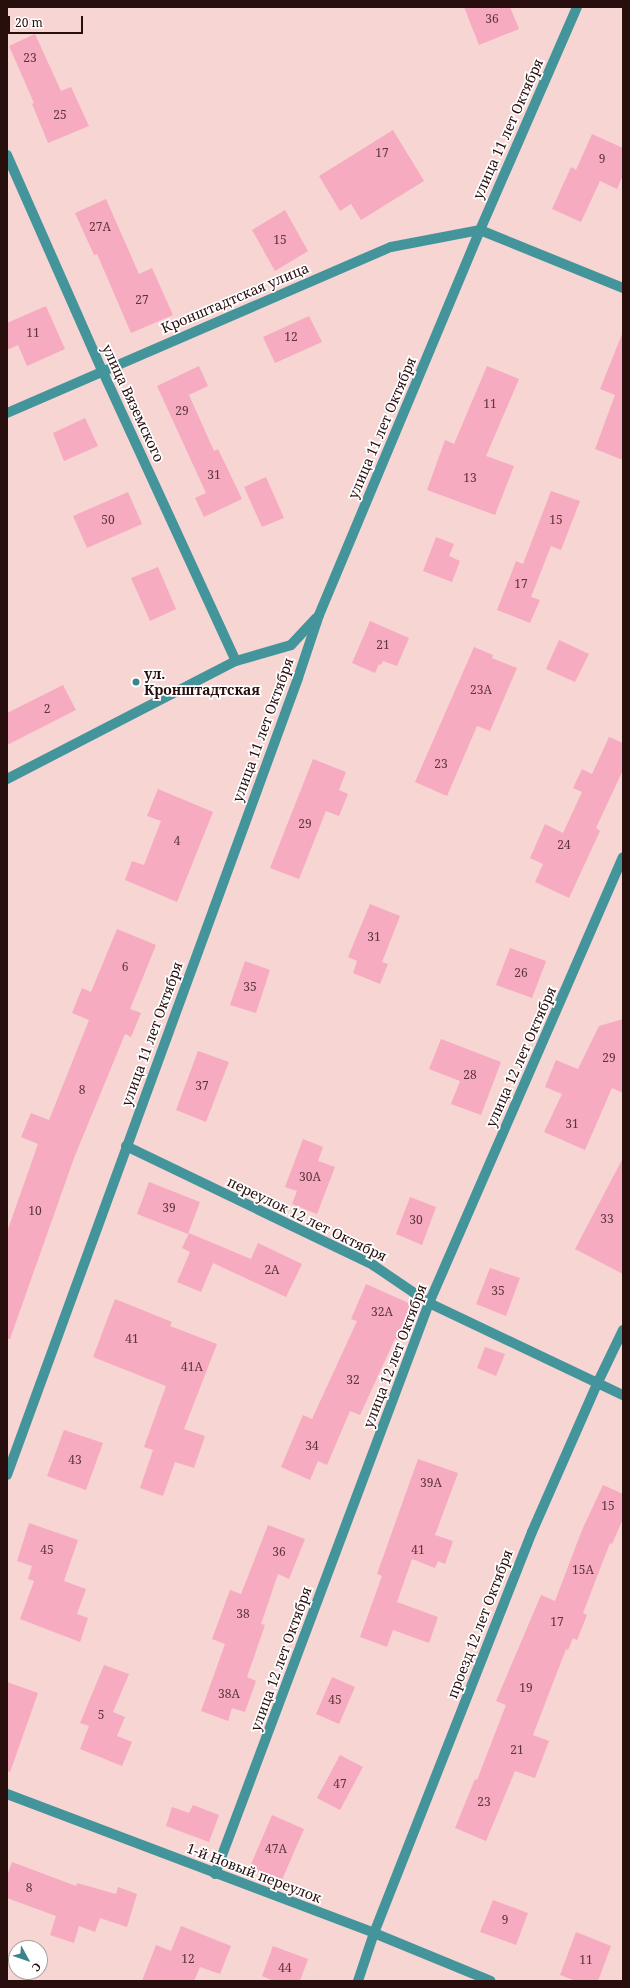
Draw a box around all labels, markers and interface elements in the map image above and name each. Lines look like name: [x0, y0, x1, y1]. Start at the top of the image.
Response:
scale bar: [10, 8, 85, 34]
house number: 36: [485, 12, 499, 26]
text: 20 m: [15, 14, 43, 31]
house number: 23: [23, 51, 37, 65]
street label: улица 11 лет Октября: [469, 56, 547, 202]
house number: 25: [53, 108, 67, 122]
house number: 17: [375, 146, 389, 160]
house number: 9: [599, 152, 605, 166]
house number: 27А: [89, 220, 111, 234]
house number: 15: [273, 233, 287, 247]
street label: Кронштадтская улица: [159, 259, 311, 337]
house number: 27: [135, 293, 149, 307]
house number: 11: [26, 326, 40, 340]
house number: 12: [284, 330, 298, 344]
street label: улица Вяземского: [98, 342, 168, 464]
street label: улица 11 лет Октября: [344, 355, 420, 501]
house number: 11: [483, 397, 497, 411]
house number: 29: [175, 404, 189, 418]
house number: 31: [207, 468, 221, 482]
house number: 13: [463, 471, 477, 485]
house number: 50: [101, 513, 115, 527]
house number: 15: [549, 513, 563, 527]
house number: 17: [514, 577, 528, 591]
house number: 21: [376, 638, 390, 652]
street label: улица 11 лет Октября: [229, 656, 297, 804]
place label: ул. Кронштадтская: [144, 666, 260, 698]
marker: ул. Кронштадтская: [131, 677, 141, 687]
house number: 23А: [470, 683, 492, 697]
house number: 2: [44, 702, 50, 716]
house number: 23: [434, 757, 448, 771]
house number: 29: [298, 817, 312, 831]
house number: 4: [174, 834, 180, 848]
house number: 24: [557, 838, 571, 852]
house number: 31: [367, 930, 381, 944]
street label: улица 11 лет Октября: [118, 960, 186, 1108]
house number: 6: [122, 960, 128, 974]
house number: 26: [514, 966, 528, 980]
house number: 35: [243, 980, 257, 994]
street label: улица 12 лет Октября: [482, 984, 560, 1130]
house number: 29: [602, 1051, 616, 1065]
house number: 28: [463, 1068, 477, 1082]
house number: 37: [195, 1079, 209, 1093]
house number: 8: [79, 1083, 85, 1097]
house number: 31: [565, 1117, 579, 1131]
house number: 30А: [299, 1170, 321, 1184]
street label: переулок 12 лет Октября: [225, 1173, 389, 1265]
house number: 39: [162, 1201, 176, 1215]
house number: 10: [28, 1204, 42, 1218]
house number: 33: [600, 1212, 614, 1226]
house number: 30: [409, 1213, 423, 1227]
house number: 2А: [264, 1263, 280, 1277]
street label: улица 12 лет Октября: [360, 1282, 430, 1430]
house number: 35: [491, 1284, 505, 1298]
house number: 32А: [371, 1305, 393, 1319]
house number: 41: [125, 1332, 139, 1346]
house number: 41А: [181, 1360, 203, 1374]
house number: 32: [346, 1373, 360, 1387]
house number: 34: [305, 1439, 319, 1453]
house number: 43: [68, 1453, 82, 1467]
house number: 39А: [420, 1476, 442, 1490]
house number: 15: [601, 1499, 615, 1513]
house number: 45: [40, 1543, 54, 1557]
house number: 41: [411, 1543, 425, 1557]
house number: 36: [272, 1545, 286, 1559]
street label: проезд 12 лет Октября: [444, 1547, 516, 1701]
house number: 15А: [572, 1563, 594, 1577]
street label: улица 12 лет Октября: [247, 1585, 315, 1733]
house number: 38: [236, 1607, 250, 1621]
house number: 17: [550, 1615, 564, 1629]
house number: 19: [519, 1681, 533, 1695]
house number: 38А: [218, 1687, 240, 1701]
house number: 45: [328, 1693, 342, 1707]
house number: 5: [98, 1708, 104, 1722]
house number: 21: [510, 1743, 524, 1757]
house number: 47: [333, 1777, 347, 1791]
house number: 23: [477, 1795, 491, 1809]
street label: 1-й Новый переулок: [184, 1840, 324, 1906]
house number: 47А: [265, 1842, 287, 1856]
house number: 8: [26, 1881, 32, 1895]
house number: 9: [502, 1913, 508, 1927]
north arrow: [8, 1940, 48, 1980]
house number: 12: [181, 1952, 195, 1966]
house number: 11: [579, 1953, 593, 1967]
text: С: [29, 1960, 45, 1975]
house number: 44: [278, 1961, 292, 1975]

